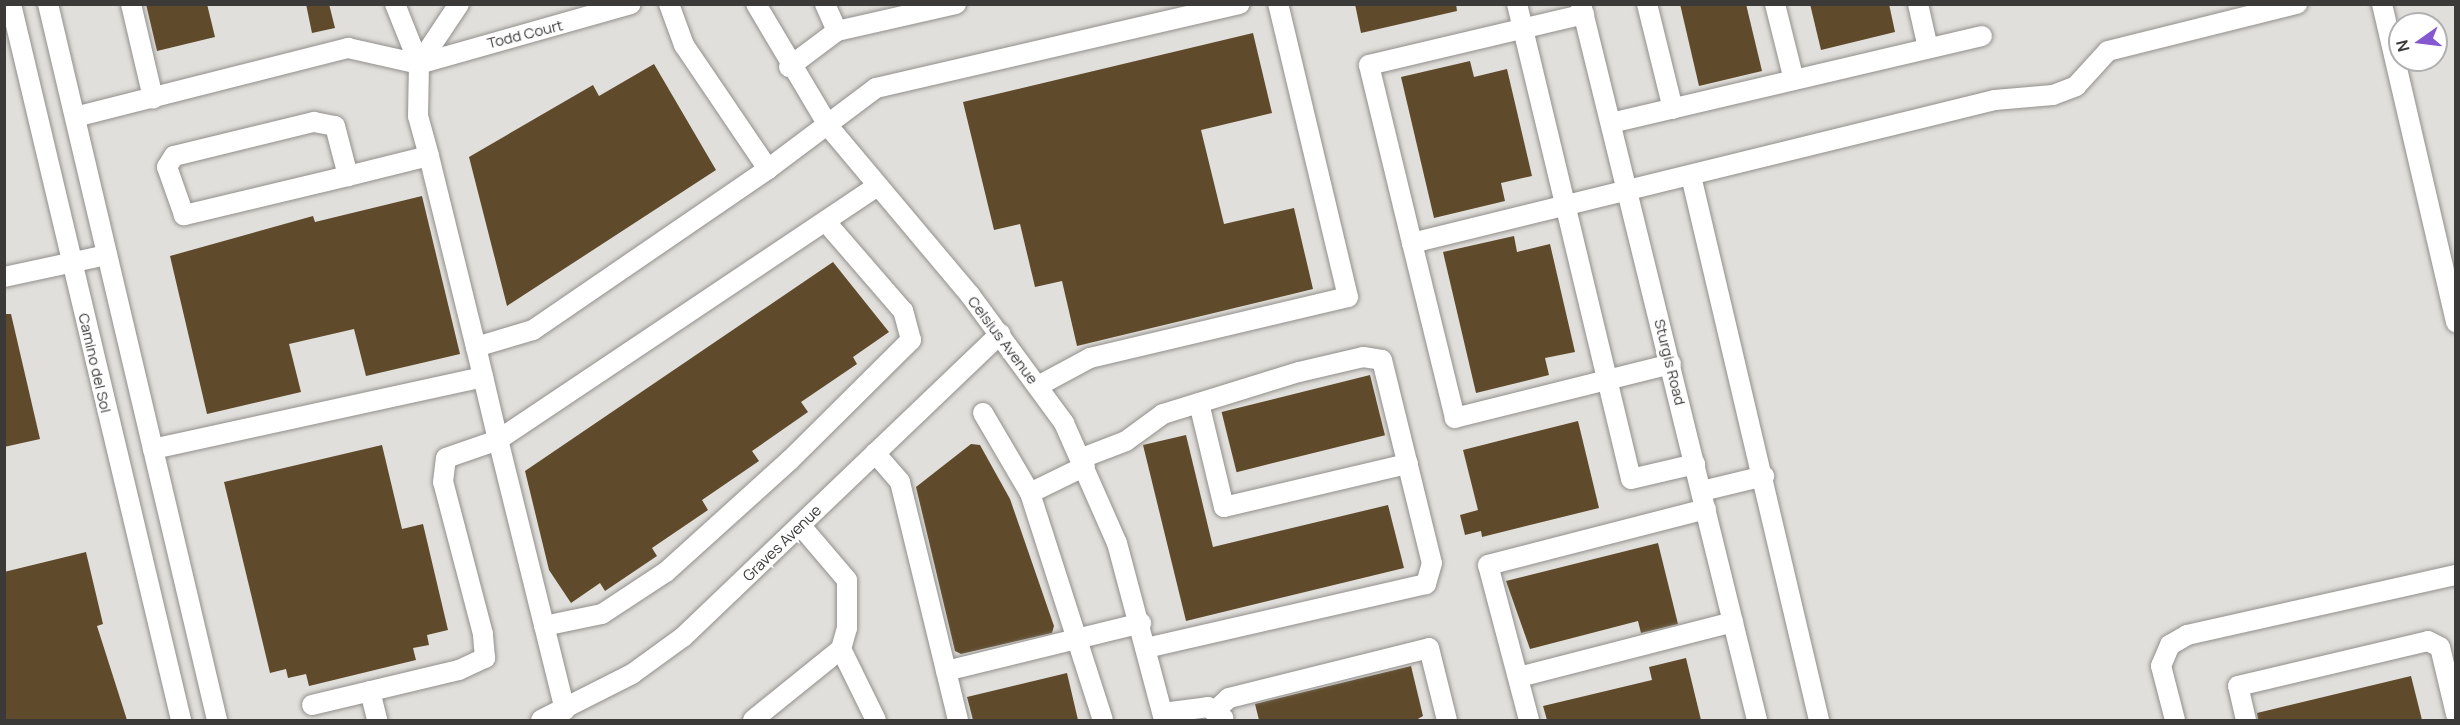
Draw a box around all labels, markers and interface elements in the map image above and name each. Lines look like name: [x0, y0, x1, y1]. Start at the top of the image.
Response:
north arrow: [2388, 12, 2448, 72]
street label: Todd Court: [485, 16, 565, 52]
text: N: [2390, 38, 2415, 54]
street label: Celsius Avenue: [964, 292, 1042, 388]
street label: Camino del Sol: [75, 311, 115, 415]
street label: Sturgis Road: [1651, 317, 1689, 407]
street label: Graves Avenue: [739, 501, 825, 585]

